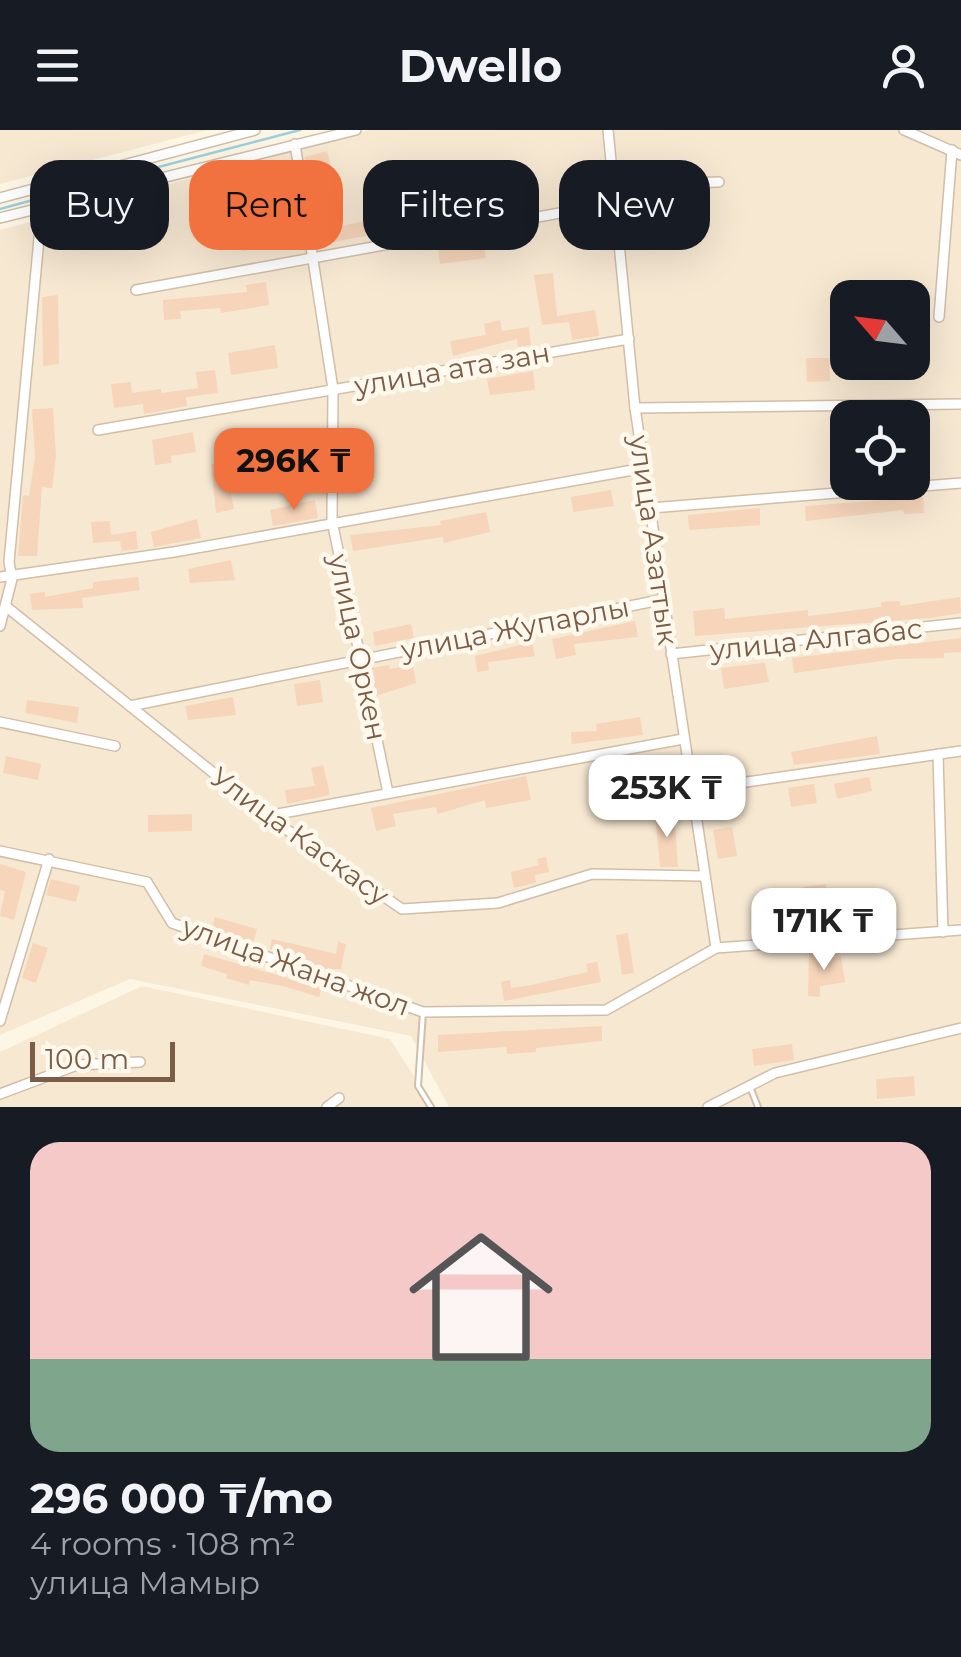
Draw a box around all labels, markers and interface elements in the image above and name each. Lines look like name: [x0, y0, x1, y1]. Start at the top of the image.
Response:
icon: menu: [30, 38, 85, 93]
text: Dwello: [399, 38, 562, 93]
icon: person: [876, 38, 931, 93]
chip: Buy: [30, 160, 169, 250]
chip: Rent: [189, 160, 343, 250]
chip: Filters: [363, 160, 539, 250]
chip: New: [559, 160, 710, 250]
north arrow: [830, 280, 930, 380]
map controls: [830, 280, 930, 500]
street label: улица ата зан: [350, 335, 553, 403]
button: locate: [830, 400, 930, 500]
pin: 296K ₸: [213, 428, 375, 513]
street label: улица Азаттык: [622, 432, 686, 647]
text: 296K ₸: [236, 441, 352, 480]
street label: улица Оркен: [321, 550, 394, 743]
street label: улица Жупарлы: [397, 589, 632, 667]
street label: улица Алгабас: [707, 611, 924, 667]
pin: 253K ₸: [586, 755, 748, 840]
street label: Улица Каскасу: [204, 760, 396, 912]
text: 253K ₸: [611, 768, 723, 807]
pin: 171K ₸: [743, 888, 905, 973]
text: 171K ₸: [773, 901, 875, 940]
street label: улица Жана жол: [177, 909, 414, 1023]
scale bar: [30, 1037, 175, 1081]
text: 100 m: [45, 1042, 129, 1076]
icon: home: [391, 1207, 571, 1387]
text: 296 000 ₸/mo: [30, 1472, 333, 1524]
text: 4 rooms · 108 m²: [30, 1524, 296, 1563]
text: улица Мамыр: [30, 1563, 260, 1602]

